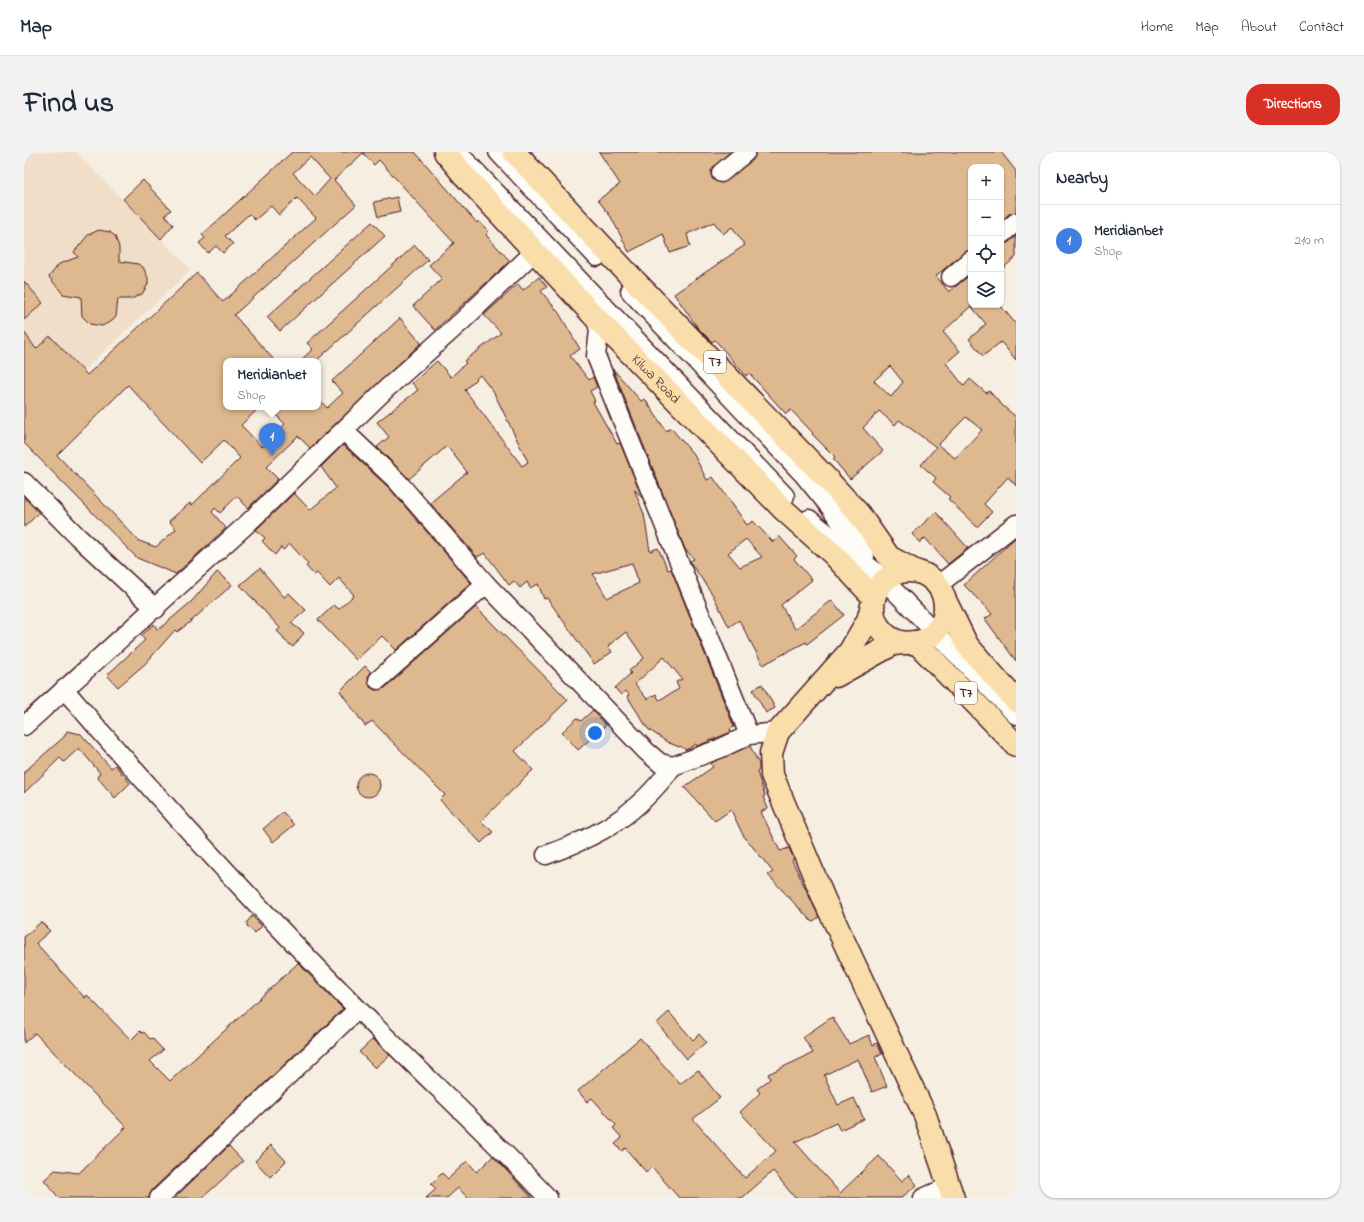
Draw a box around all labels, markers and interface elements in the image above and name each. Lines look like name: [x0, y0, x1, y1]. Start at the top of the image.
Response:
text: Map: [20, 14, 52, 41]
text: Home: [1141, 17, 1173, 38]
text: Map: [1195, 17, 1219, 38]
text: About: [1241, 17, 1277, 38]
text: Contact: [1299, 17, 1344, 38]
text: Find us: [24, 84, 114, 125]
button: Directions: [1246, 84, 1340, 125]
map controls: [968, 164, 1004, 308]
button: +: [968, 164, 1004, 200]
text: Nearby: [1056, 166, 1108, 191]
button: −: [968, 200, 1004, 236]
text: Meridianbet: [1094, 220, 1163, 242]
text: 1: [1067, 231, 1071, 250]
text: 210 m: [1294, 231, 1324, 250]
button: locate: [968, 236, 1004, 272]
text: Shop: [1094, 242, 1122, 261]
button: layers: [968, 272, 1004, 308]
street label: Kilwa Road: [627, 349, 685, 409]
road number: T7: [704, 351, 726, 373]
popup: [223, 358, 321, 410]
text: Meridianbet: [237, 364, 307, 386]
text: Shop: [237, 386, 266, 405]
pin: 1: [259, 423, 285, 456]
road number: T7: [955, 682, 977, 704]
your location: [585, 723, 605, 743]

